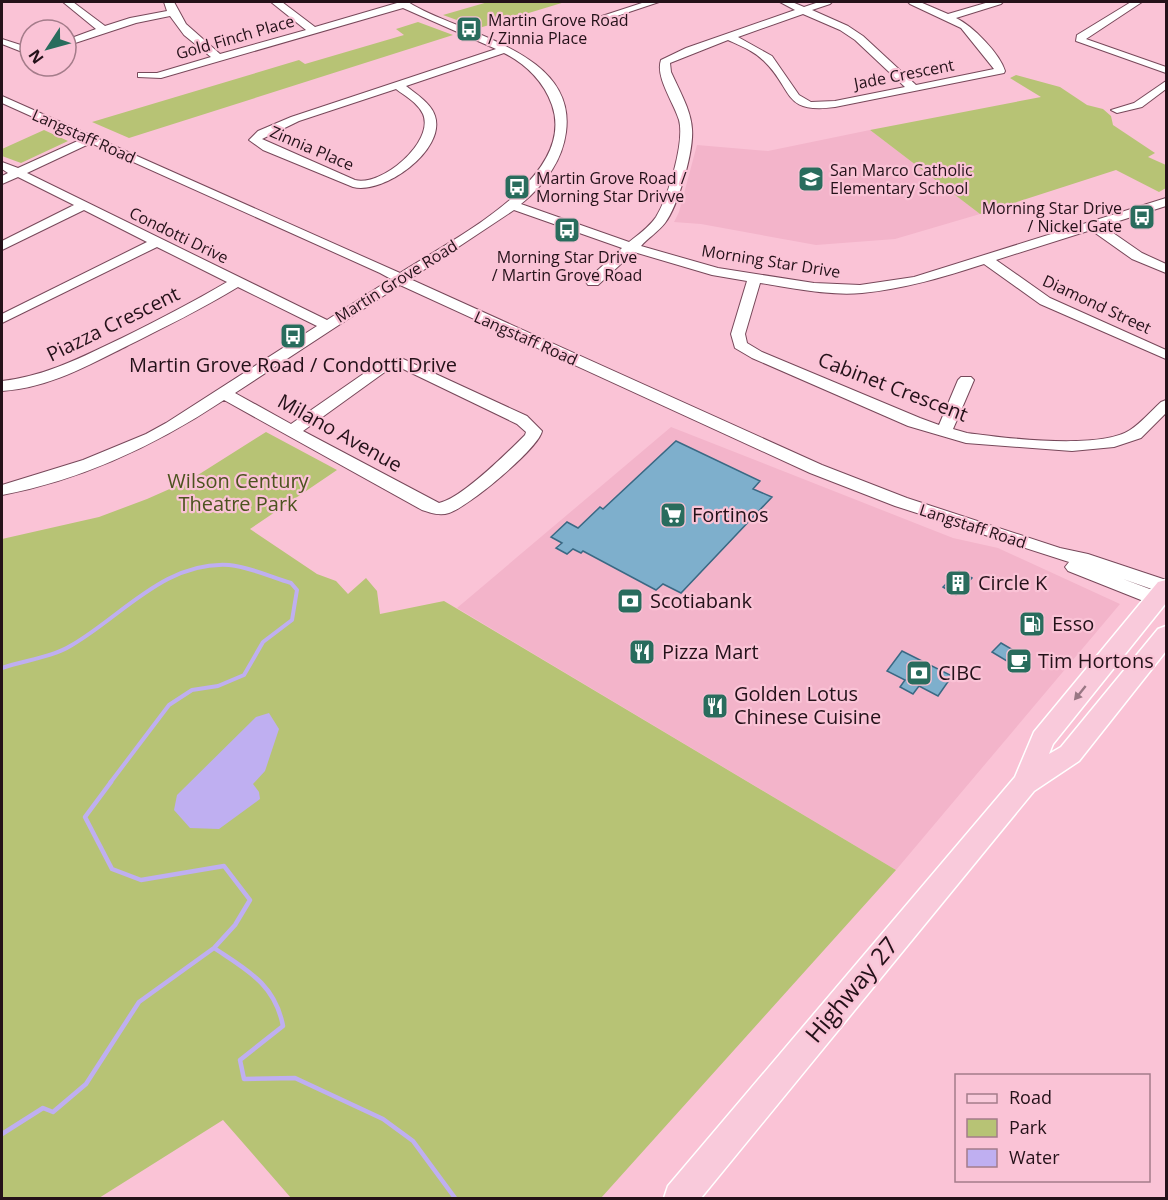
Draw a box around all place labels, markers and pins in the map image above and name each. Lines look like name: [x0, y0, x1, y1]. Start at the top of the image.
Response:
place label: Martin Grove Road / Zinnia Place: [488, 9, 629, 49]
bus stop icon: Martin Grove Road / Zinnia Place: [454, 14, 484, 44]
place label: San Marco Catholic Elementary School: [830, 159, 973, 199]
school or university icon: San Marco Catholic Elementary School: [796, 164, 826, 194]
place label: Martin Grove Road / Morning Star Drivve: [536, 167, 687, 207]
bus stop icon: Martin Grove Road / Morning Star Drivve: [502, 172, 532, 202]
place label: Morning Star Drive / Nickel Gate: [982, 197, 1122, 237]
bus stop icon: Morning Star Drive / Nickel Gate: [1127, 202, 1157, 232]
bus stop icon: Morning Star Drive / Martin Grove Road: [552, 215, 582, 245]
place label: Morning Star Drive / Martin Grove Road: [492, 246, 642, 286]
bus stop icon: Martin Grove Road / Condotti Drive: [278, 321, 308, 351]
place label: Martin Grove Road / Condotti Drive: [129, 351, 457, 378]
supermarket icon: Fortinos: [658, 500, 688, 530]
place label: Fortinos: [692, 501, 769, 528]
building icon: Circle K: [943, 568, 973, 598]
place label: Circle K: [978, 569, 1048, 596]
bank icon: Scotiabank: [615, 586, 645, 616]
place label: Scotiabank: [650, 587, 752, 614]
fuel station icon: Esso: [1017, 609, 1047, 639]
place label: Esso: [1052, 610, 1094, 637]
restaurant icon: Pizza Mart: [627, 637, 657, 667]
place label: Pizza Mart: [662, 638, 759, 665]
cafe icon: Tim Hortons: [1004, 646, 1034, 676]
place label: Tim Hortons: [1038, 647, 1154, 674]
bank icon: CIBC: [904, 658, 934, 688]
place label: CIBC: [938, 659, 982, 686]
place label: Golden Lotus Chinese Cuisine: [734, 680, 881, 730]
restaurant icon: Golden Lotus Chinese Cuisine: [700, 691, 730, 721]

